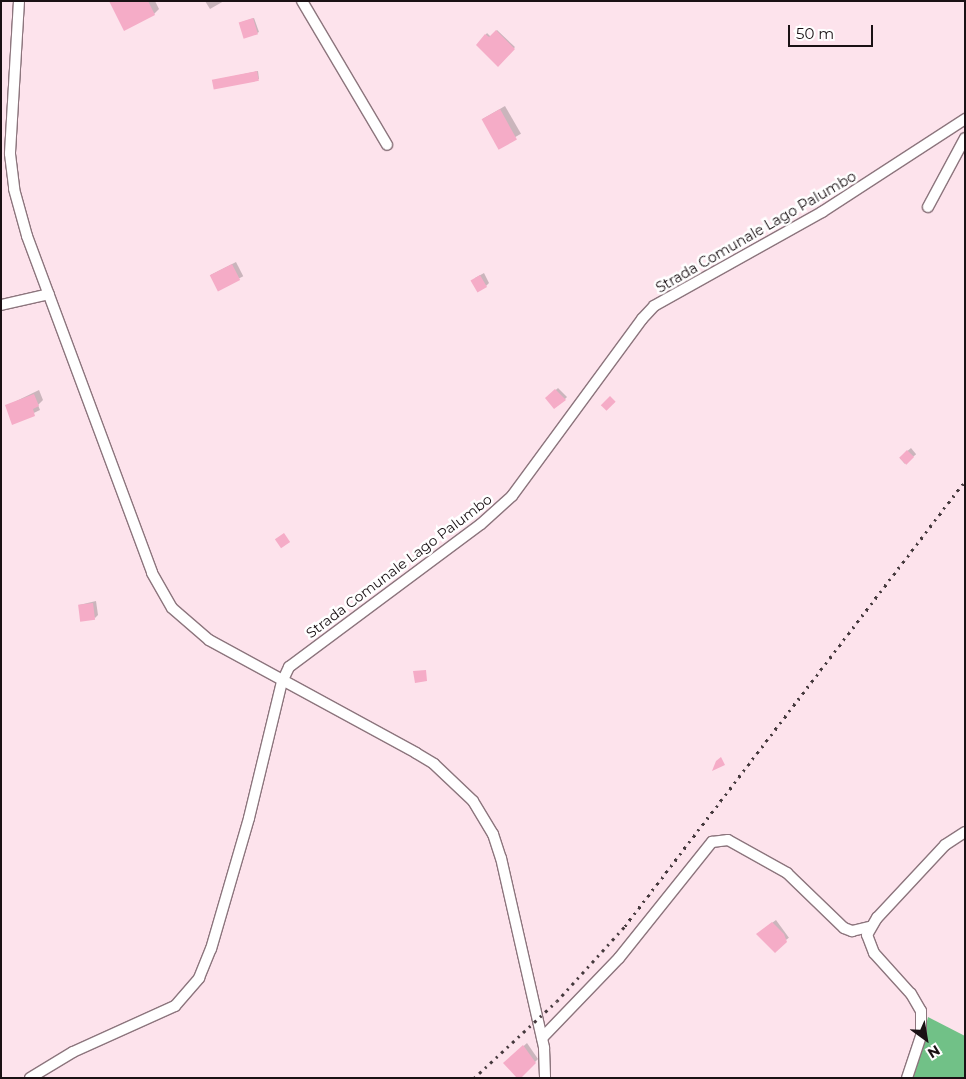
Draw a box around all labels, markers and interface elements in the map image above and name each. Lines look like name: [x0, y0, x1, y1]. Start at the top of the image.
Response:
scale bar: [791, 15, 876, 47]
text: 50 m: [796, 24, 834, 43]
street label: Strada Comunale Lago Palumbo: [653, 168, 859, 296]
street label: Strada Comunale Lago Palumbo: [303, 491, 495, 641]
north arrow: [901, 1014, 951, 1064]
text: N: [924, 1041, 944, 1062]

